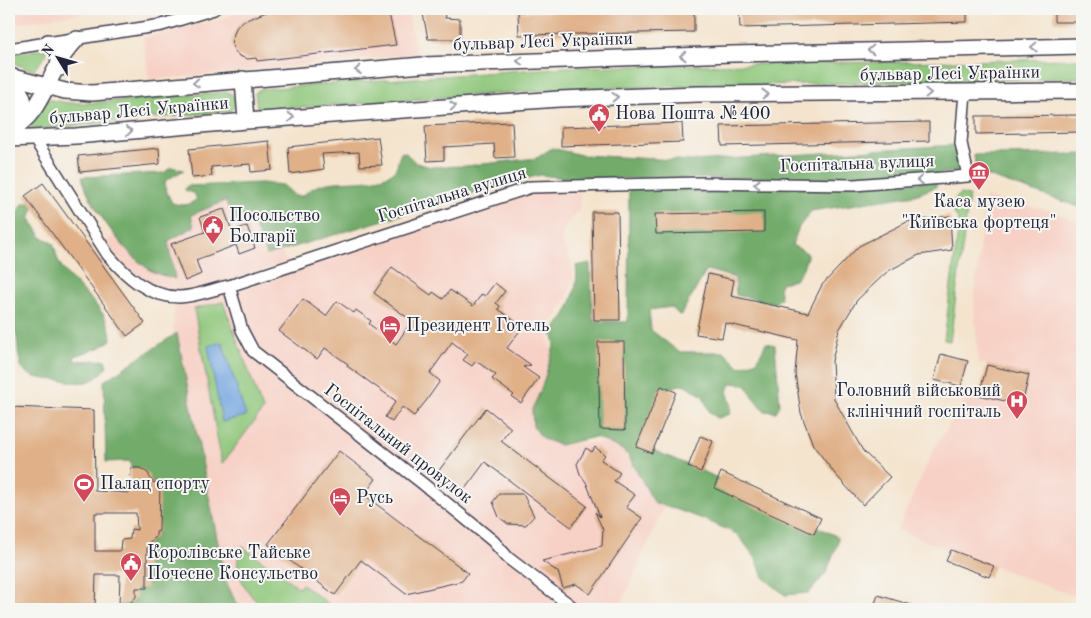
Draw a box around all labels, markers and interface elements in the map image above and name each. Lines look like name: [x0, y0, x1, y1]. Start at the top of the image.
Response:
street label: бульвар Лесі Українки: [453, 30, 633, 54]
north arrow: [32, 32, 82, 82]
text: N: [40, 42, 57, 59]
one-way arrow: [1029, 42, 1037, 52]
one-way arrow: [867, 45, 875, 56]
one-way arrow: [679, 51, 686, 61]
one-way arrow: [516, 56, 524, 67]
street label: бульвар Лесі Українки: [860, 63, 1040, 85]
one-way arrow: [354, 64, 362, 75]
one-way arrow: [192, 77, 200, 88]
one-way arrow: [924, 87, 932, 98]
one-way arrow: [762, 89, 769, 99]
one-way arrow: [612, 92, 619, 102]
street label: бульвар Лесі Українки: [49, 94, 229, 128]
one-way arrow: [449, 100, 457, 111]
public building icon: Нова Пошта №400: [587, 102, 611, 133]
place label: Нова Пошта №400: [615, 105, 770, 123]
one-way arrow: [287, 112, 295, 123]
one-way arrow: [125, 126, 133, 137]
street label: Госпітальна вулиця: [779, 152, 935, 176]
museum icon: Каса музею "Київська фортеця": [967, 160, 991, 191]
street label: Госпітальна вулиця: [375, 164, 529, 226]
one-way arrow: [915, 174, 923, 185]
one-way arrow: [753, 179, 760, 189]
place label: Каса музею "Київська фортеця": [901, 193, 1057, 233]
place label: Посольство Болгарії: [229, 207, 320, 246]
public building icon: Посольство Болгарії: [201, 214, 225, 245]
hotel icon: Президент Готель: [378, 314, 402, 345]
place label: Президент Готель: [406, 317, 549, 335]
street label: Госпітальний провулок: [321, 381, 475, 507]
place label: Головний військовий клінічний госпіталь: [836, 382, 1001, 421]
hospital icon: Головний військовий клінічний госпіталь: [1005, 389, 1029, 420]
sports icon: Палац спорту: [72, 472, 96, 503]
place label: Палац спорту: [100, 475, 210, 493]
hotel icon: Русь: [328, 486, 352, 517]
place label: Русь: [356, 489, 393, 507]
place label: Королівське Тайське Почесне Консульство: [147, 544, 318, 583]
public building icon: Королівське Тайське Почесне Консульство: [119, 551, 143, 582]

